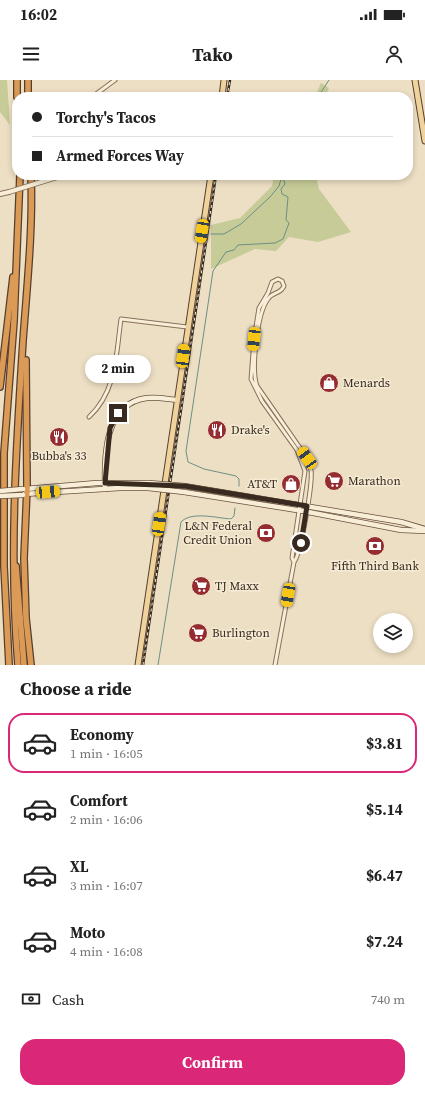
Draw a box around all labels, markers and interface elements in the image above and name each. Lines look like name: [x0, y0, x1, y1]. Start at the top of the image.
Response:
text: 16:02: [20, 4, 57, 25]
text: Tako: [192, 42, 233, 67]
icon: menu: [20, 43, 42, 65]
icon: person: [383, 43, 405, 65]
text: Torchy's Tacos: [56, 107, 156, 128]
text: Armed Forces Way: [56, 145, 184, 166]
car: [194, 218, 210, 244]
car: [247, 326, 261, 352]
car: [176, 343, 190, 369]
callout: 2 min: [85, 355, 151, 383]
text: 2 min: [101, 360, 135, 377]
shop icon: Menards: [318, 372, 340, 394]
place label: Menards: [343, 375, 390, 391]
route end: [109, 404, 127, 422]
restaurant icon: Drake's: [206, 419, 228, 441]
place label: Drake's: [231, 422, 270, 438]
restaurant icon: Bubba's 33: [48, 426, 70, 448]
car: [295, 445, 319, 471]
place label: Bubba's 33: [31, 448, 87, 464]
supermarket icon: Marathon: [323, 470, 345, 492]
shop icon: AT&T: [280, 473, 302, 495]
place label: Marathon: [348, 473, 401, 489]
place label: AT&T: [247, 476, 278, 492]
car: [36, 485, 60, 499]
car: [151, 511, 167, 537]
place label: L&N Federal Credit Union: [183, 518, 252, 548]
bank icon: L&N Federal Credit Union: [255, 522, 277, 544]
route start: [292, 534, 310, 552]
bank icon: Fifth Third Bank: [364, 535, 386, 557]
place label: Fifth Third Bank: [331, 558, 419, 574]
supermarket icon: TJ Maxx: [190, 575, 212, 597]
place label: TJ Maxx: [215, 578, 260, 594]
car: [280, 582, 296, 608]
map controls: [373, 613, 413, 653]
button: layers: [373, 613, 413, 653]
supermarket icon: Burlington: [187, 622, 209, 644]
place label: Burlington: [212, 625, 270, 641]
text: Choose a ride: [20, 676, 132, 701]
text: Economy: [70, 724, 134, 745]
icon: car: [22, 725, 58, 761]
text: $3.81: [366, 733, 403, 754]
text: 1 min · 16:05: [70, 745, 143, 762]
text: Comfort: [70, 790, 128, 811]
icon: car: [22, 791, 58, 827]
text: $5.14: [366, 799, 403, 820]
text: 2 min · 16:06: [70, 811, 143, 828]
text: XL: [70, 856, 89, 877]
icon: car: [22, 857, 58, 893]
text: $6.47: [366, 865, 403, 886]
text: 3 min · 16:07: [70, 877, 143, 894]
text: Moto: [70, 922, 105, 943]
icon: car: [22, 923, 58, 959]
text: $7.24: [366, 931, 403, 952]
text: 4 min · 16:08: [70, 943, 143, 960]
icon: cash: [20, 988, 42, 1010]
text: Cash: [52, 989, 84, 1010]
text: 740 m: [371, 991, 405, 1008]
button: Confirm: [20, 1039, 405, 1085]

